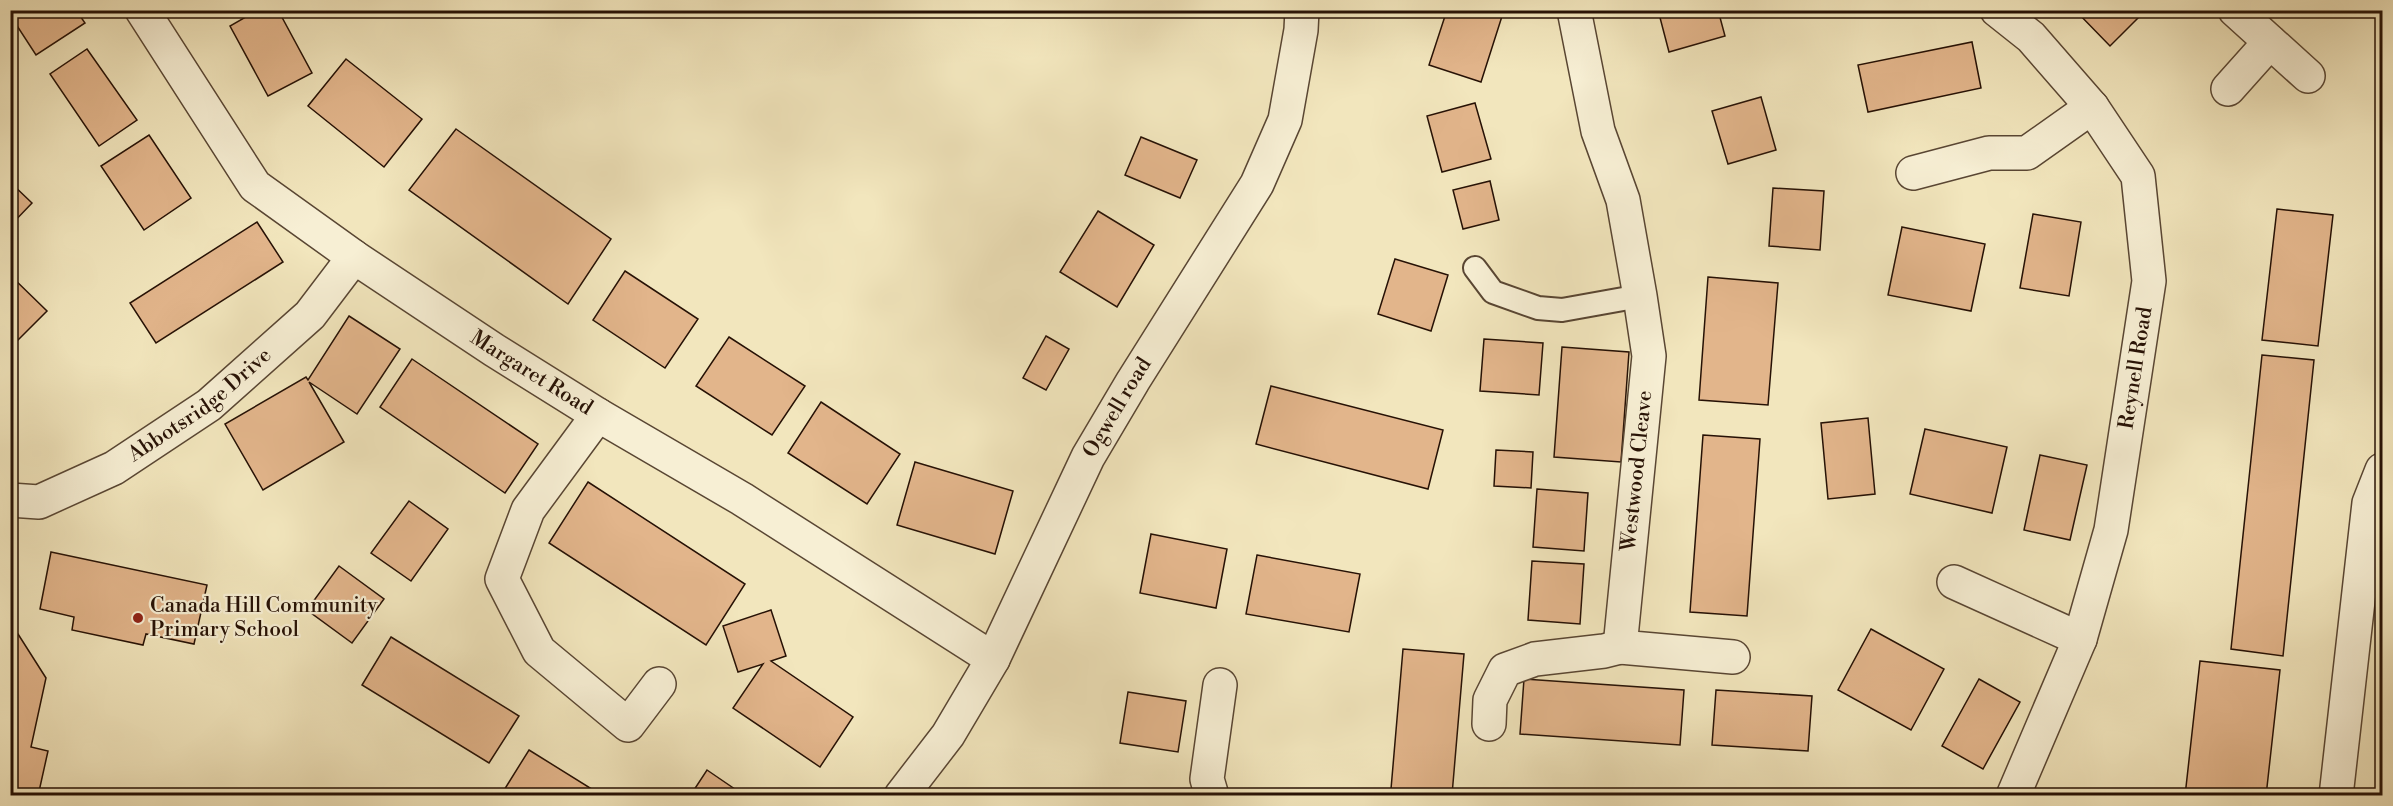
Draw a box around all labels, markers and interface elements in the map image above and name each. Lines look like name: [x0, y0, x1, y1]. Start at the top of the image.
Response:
street label: Reynell Road: [2113, 305, 2159, 431]
street label: Margaret Road: [465, 325, 597, 421]
street label: Abbotsridge Drive: [122, 342, 277, 468]
street label: Ogwell road: [1077, 353, 1157, 462]
street label: Westwood Cleave: [1616, 389, 1658, 554]
place label: Canada Hill Community Primary School: [150, 593, 378, 643]
marker: Canada Hill Community Primary School: [131, 611, 145, 625]

